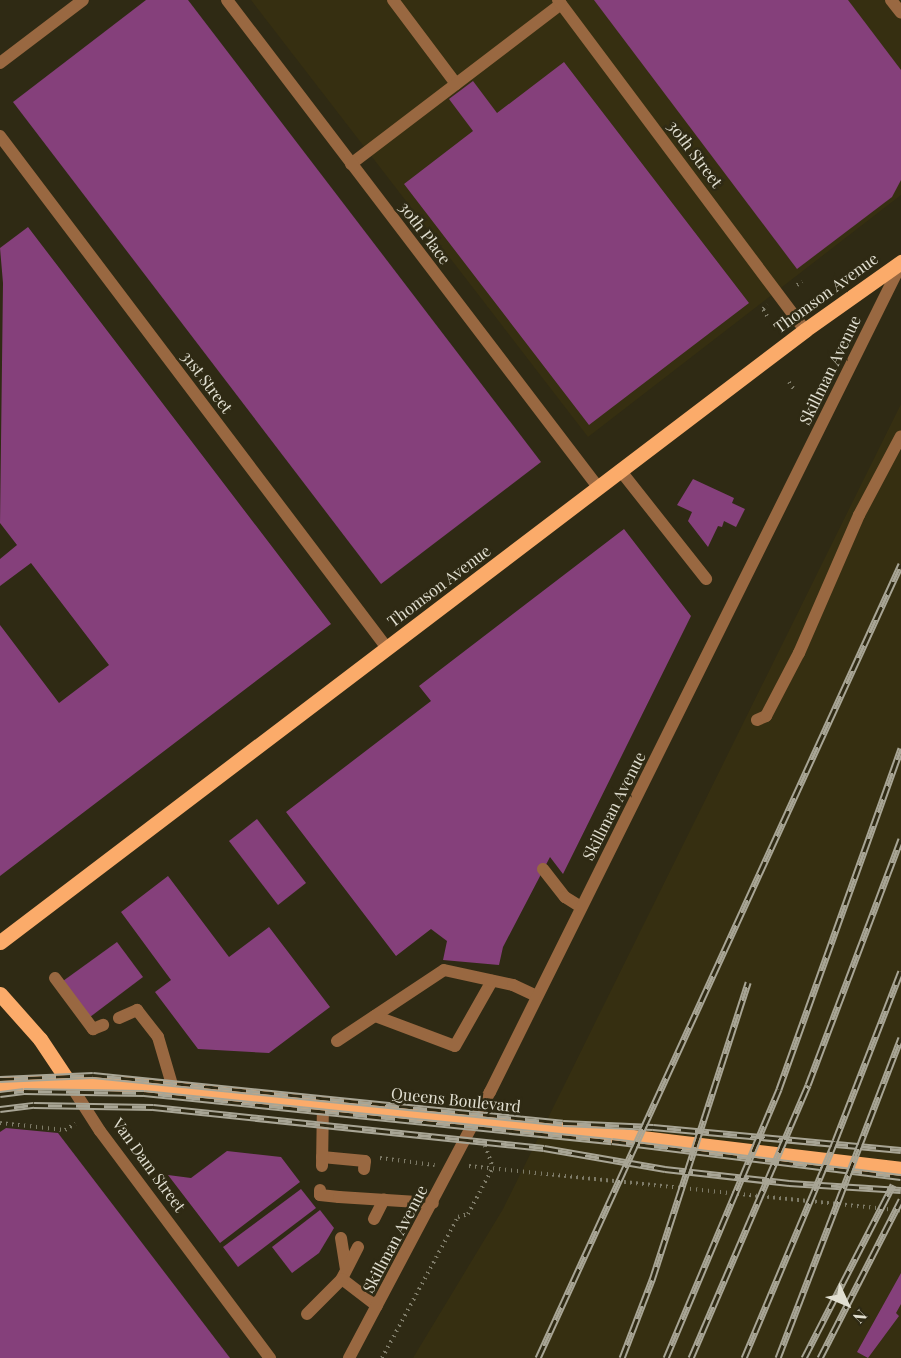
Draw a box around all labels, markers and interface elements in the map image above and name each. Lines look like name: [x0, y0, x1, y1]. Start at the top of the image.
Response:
street label: 30th Street: [664, 117, 726, 191]
street label: 30th Place: [395, 198, 455, 268]
street label: Thomson Avenue: [770, 249, 882, 337]
street label: Skillman Avenue: [795, 312, 865, 428]
street label: 31st Street: [177, 347, 237, 417]
street label: Thomson Avenue: [384, 541, 494, 631]
street label: Skillman Avenue: [578, 748, 650, 864]
street label: Queens Boulevard: [390, 1084, 522, 1116]
street label: Van Dam Street: [109, 1114, 189, 1216]
street label: Skillman Avenue: [358, 1182, 432, 1296]
north arrow: [817, 1274, 877, 1334]
text: N: [849, 1305, 872, 1328]

